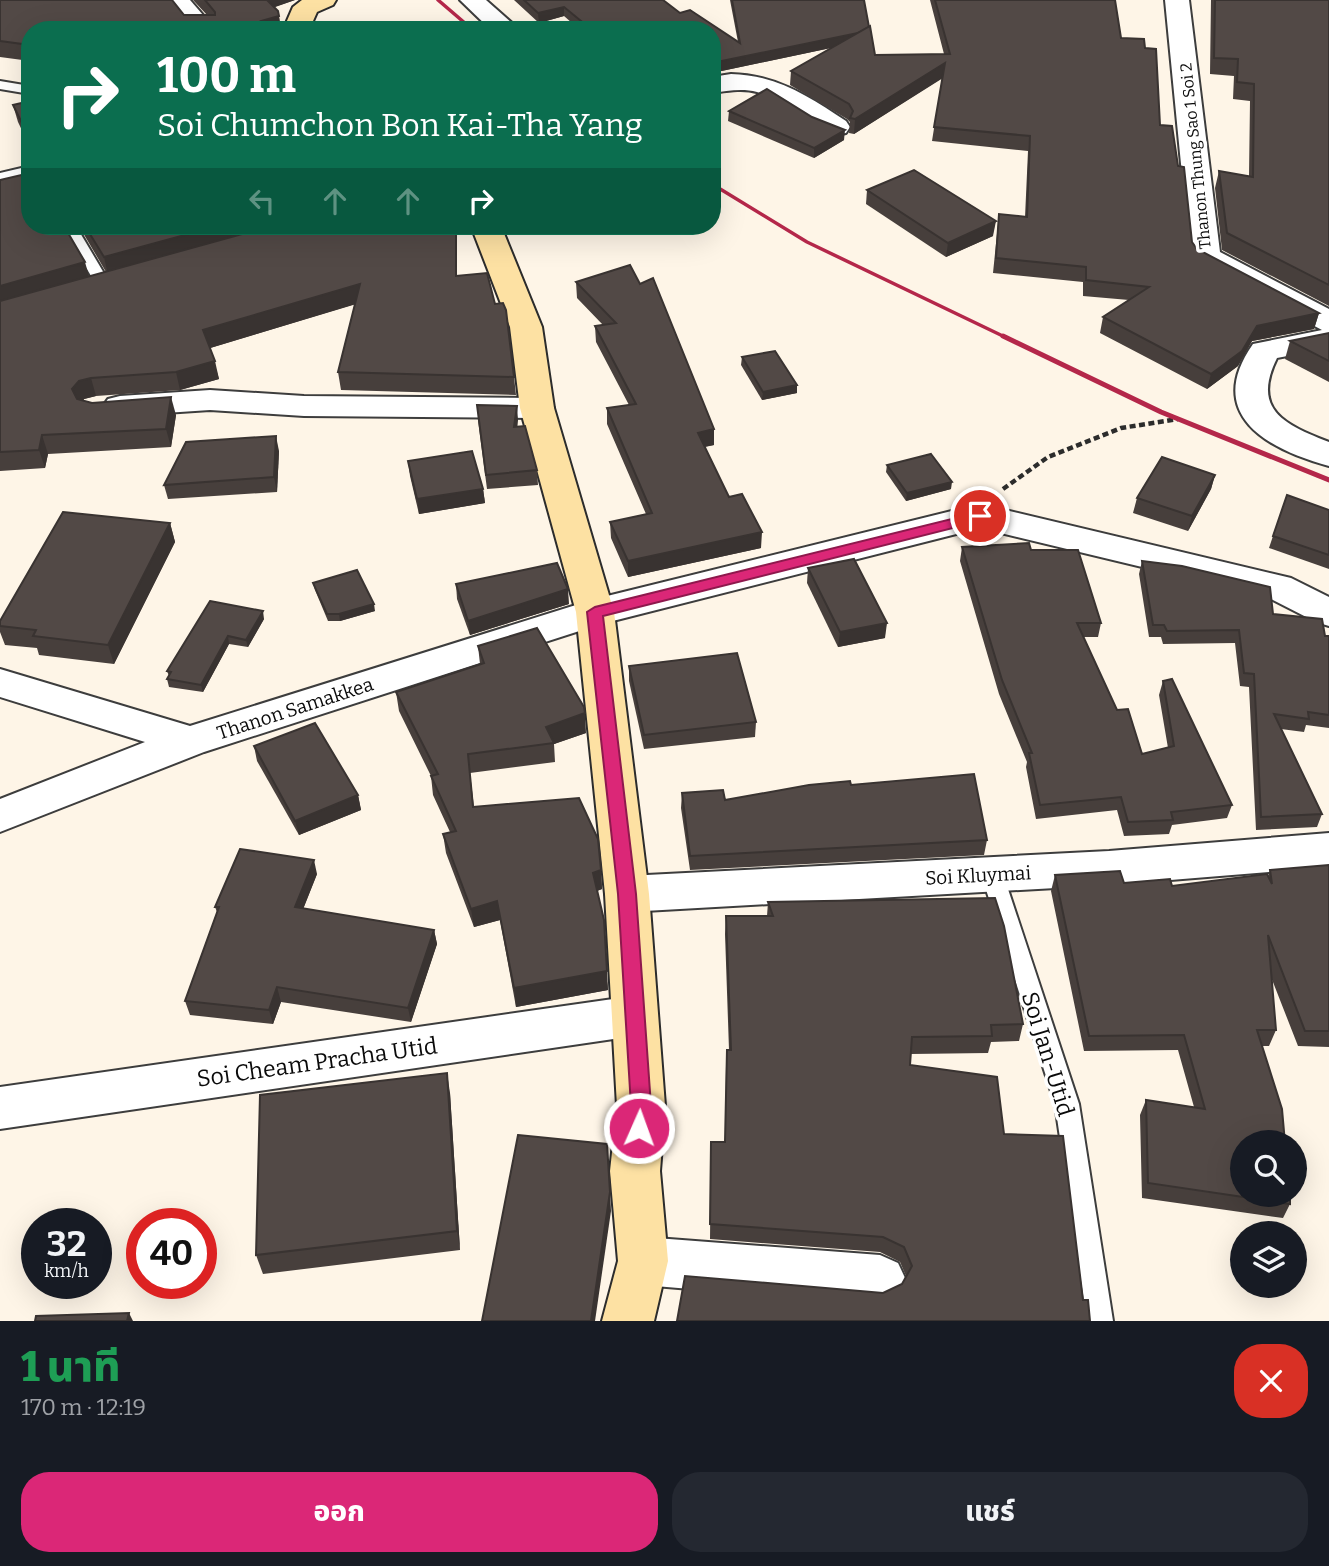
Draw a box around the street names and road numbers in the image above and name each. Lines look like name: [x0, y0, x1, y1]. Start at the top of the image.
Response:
street label: Thanon Thung Sao 1 Soi 2: [1176, 62, 1215, 250]
street label: Thanon Samakkea: [214, 672, 377, 745]
street label: Soi Kluymai: [924, 861, 1032, 890]
street label: Soi Jan-Utid: [1016, 988, 1080, 1120]
street label: Soi Cheam Pracha Utid: [195, 1031, 439, 1093]

